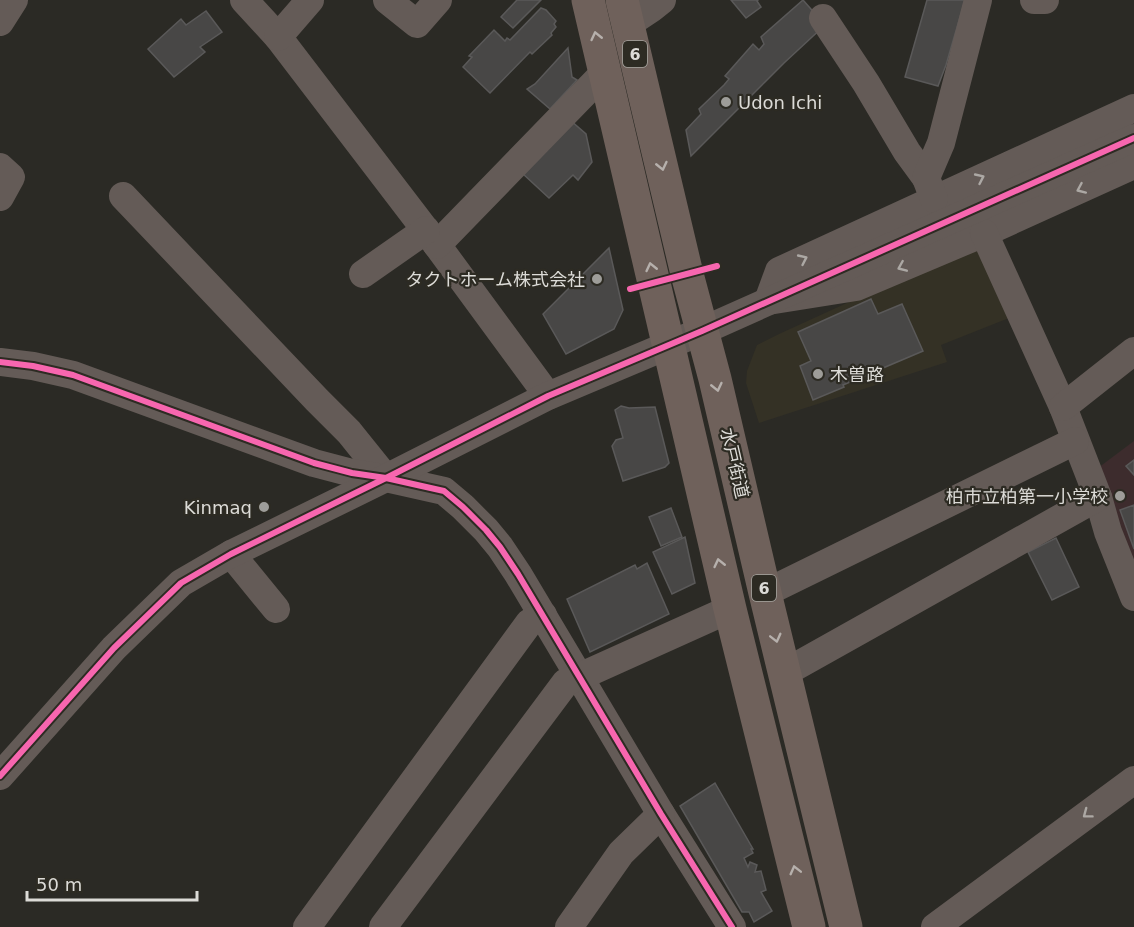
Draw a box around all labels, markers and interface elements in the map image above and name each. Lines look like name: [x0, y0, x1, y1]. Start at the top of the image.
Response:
one-way arrow: [591, 31, 604, 41]
road number: 6: [623, 41, 647, 67]
place label: Udon Ichi: [738, 92, 822, 113]
marker: Udon Ichi: [719, 95, 733, 109]
one-way arrow: [654, 160, 667, 170]
one-way arrow: [974, 173, 985, 185]
one-way arrow: [1076, 182, 1087, 194]
one-way arrow: [796, 255, 807, 267]
one-way arrow: [897, 260, 908, 272]
one-way arrow: [645, 262, 658, 272]
place label: タクトホーム株式会社: [406, 269, 585, 290]
marker: タクトホーム株式会社: [590, 272, 604, 286]
place label: 木曽路: [830, 364, 884, 385]
marker: 木曽路: [811, 367, 825, 381]
one-way arrow: [710, 382, 723, 392]
street label: 水戸街道: [717, 426, 753, 500]
place label: 柏市立柏第一小学校: [946, 486, 1108, 507]
marker: 柏市立柏第一小学校: [1113, 489, 1127, 503]
place label: Kinmaq: [184, 497, 252, 518]
marker: Kinmaq: [257, 500, 271, 514]
one-way arrow: [714, 558, 727, 568]
road number: 6: [752, 575, 776, 601]
one-way arrow: [768, 633, 781, 643]
one-way arrow: [1083, 807, 1094, 818]
scale bar: [27, 864, 196, 902]
one-way arrow: [789, 865, 802, 875]
text: 50 m: [36, 874, 82, 895]

